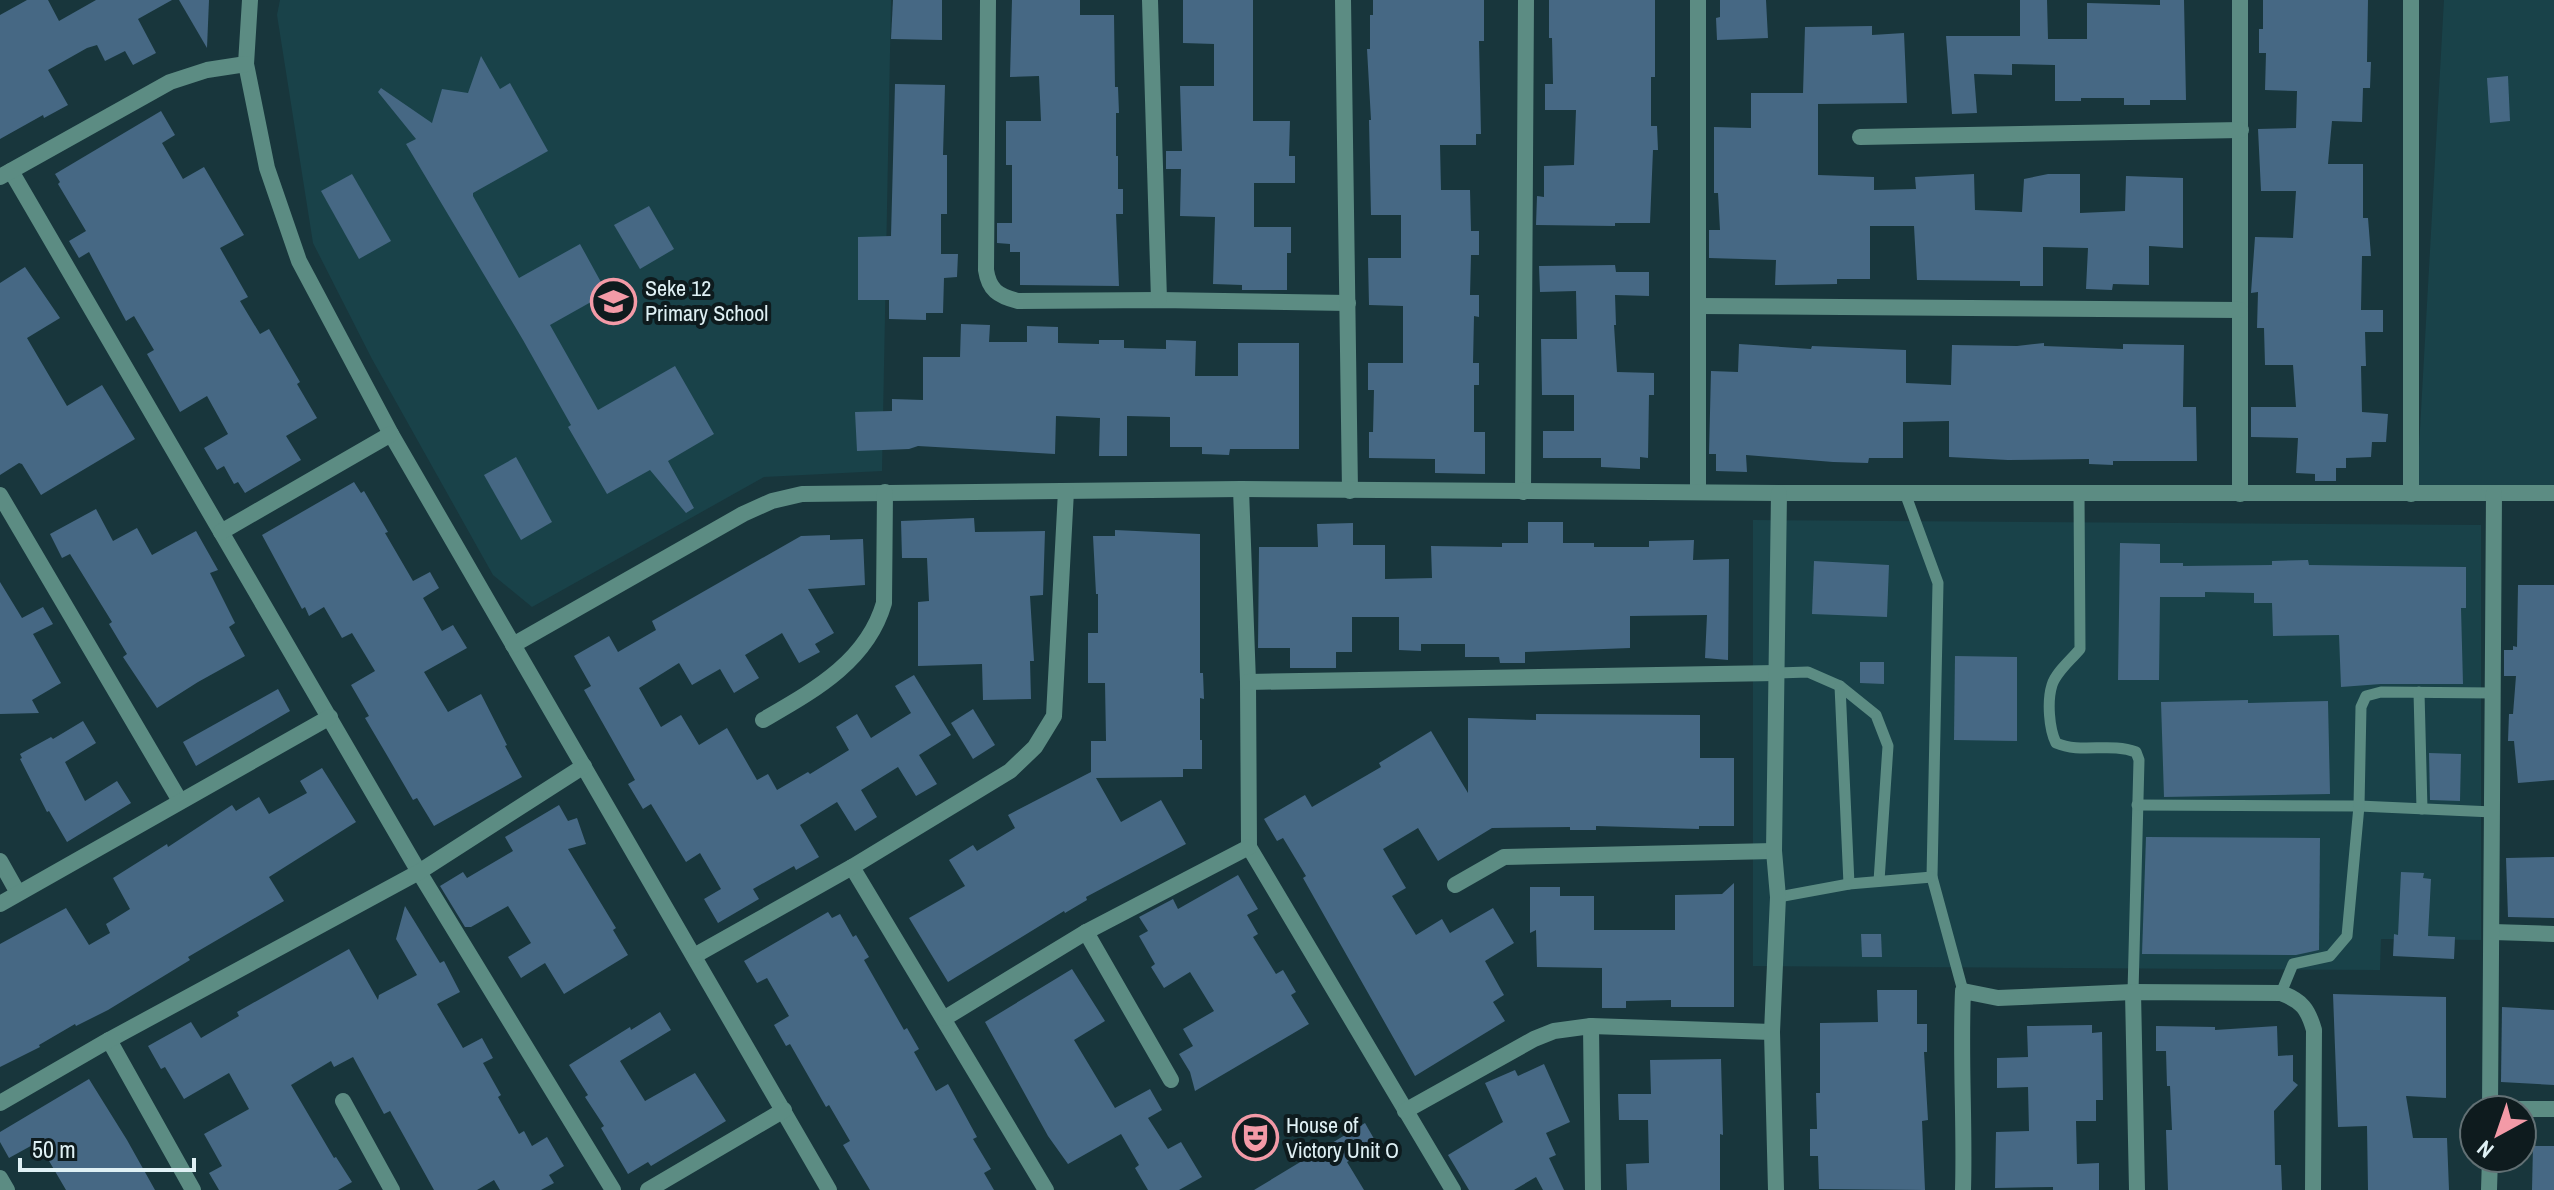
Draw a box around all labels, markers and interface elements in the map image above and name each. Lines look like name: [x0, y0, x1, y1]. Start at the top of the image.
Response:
place label: Seke 12 Primary School: [645, 273, 768, 328]
school or university icon: Seke 12 Primary School: [590, 277, 638, 325]
north arrow: [2458, 1094, 2538, 1174]
place label: House of Victory Unit O: [1286, 1110, 1399, 1165]
theatre icon: House of Victory Unit O: [1231, 1114, 1279, 1162]
scale bar: [20, 1122, 194, 1172]
text: 50 m: [32, 1133, 76, 1165]
text: N: [2471, 1134, 2500, 1165]

